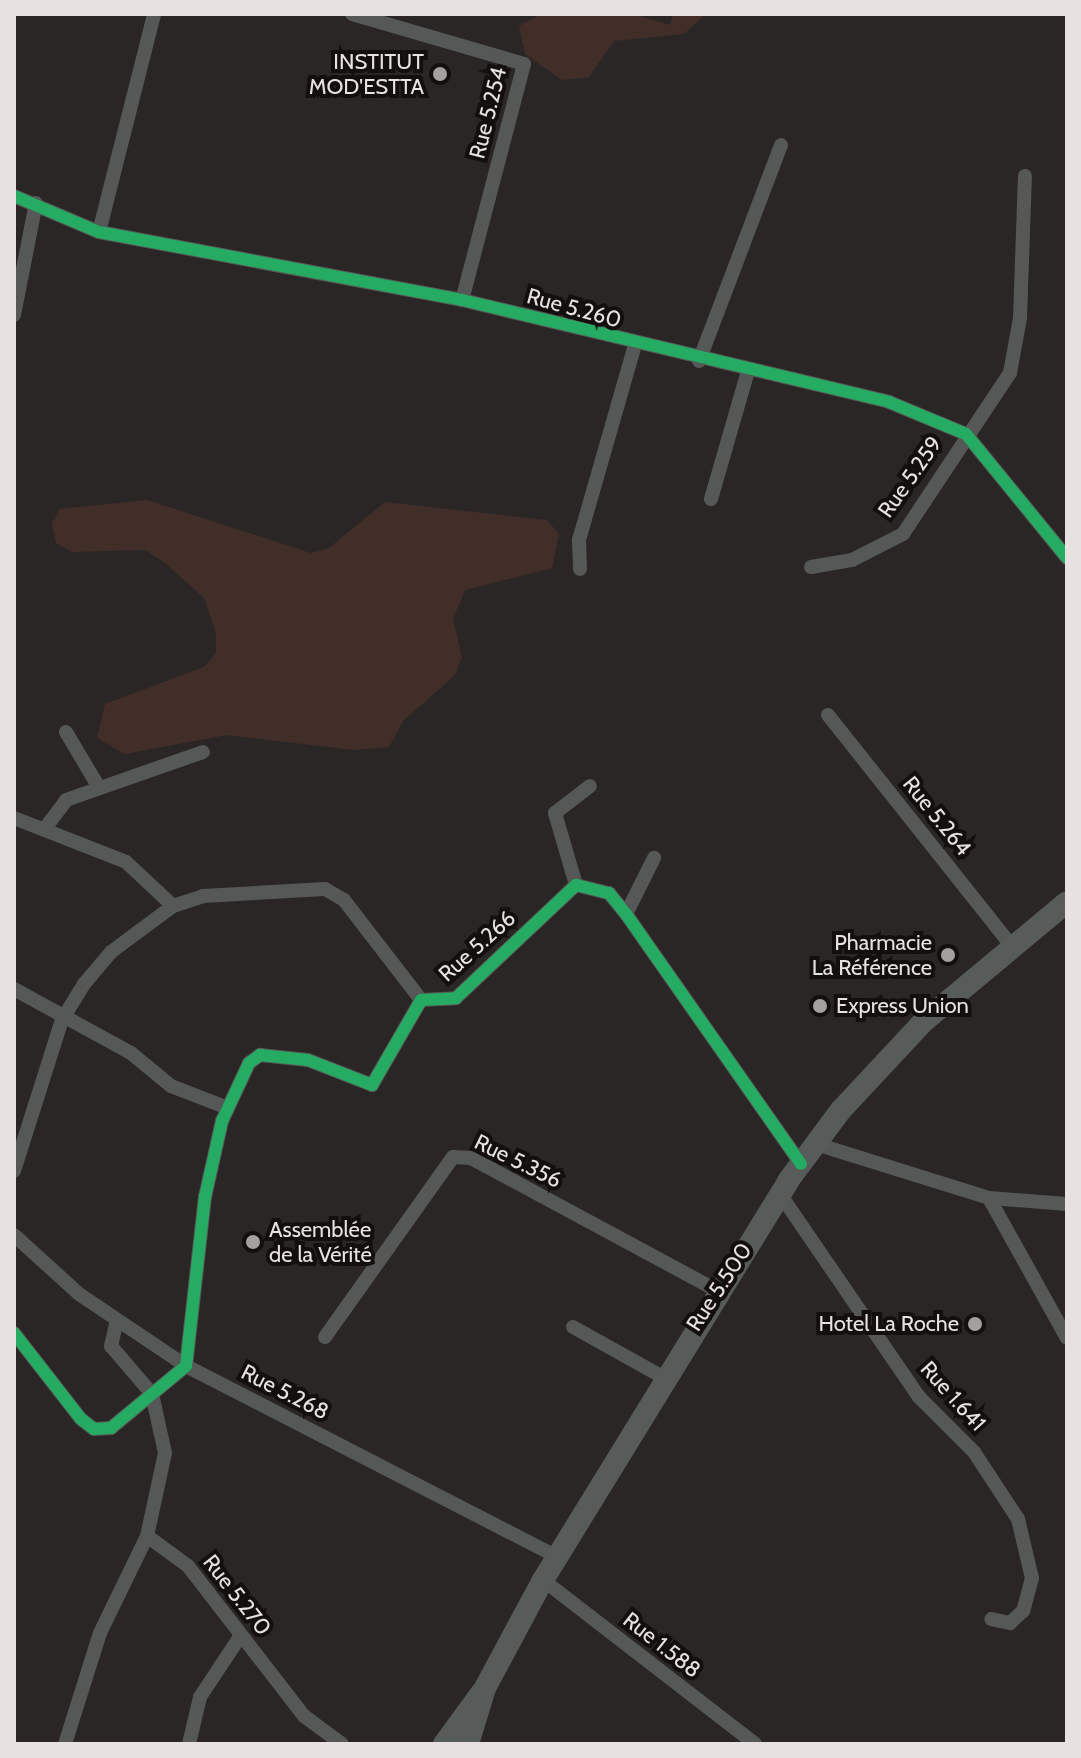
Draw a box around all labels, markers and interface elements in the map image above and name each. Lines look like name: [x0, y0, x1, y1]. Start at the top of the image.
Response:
place label: INSTITUT MOD'ESTTA: [309, 48, 424, 100]
marker: INSTITUT MOD'ESTTA: [431, 65, 449, 83]
street label: Rue 5.254: [464, 65, 512, 161]
street label: Rue 5.260: [524, 283, 624, 333]
street label: Rue 5.259: [872, 431, 948, 523]
street label: Rue 5.264: [897, 771, 977, 861]
street label: Rue 5.266: [433, 905, 521, 987]
place label: Pharmacie La Référence: [812, 929, 932, 980]
marker: Pharmacie La Référence: [939, 946, 957, 964]
place label: Express Union: [836, 993, 969, 1019]
marker: Express Union: [811, 997, 829, 1015]
street label: Rue 5.356: [470, 1129, 566, 1193]
place label: Assemblée de la Vérité: [269, 1216, 372, 1268]
marker: Assemblée de la Vérité: [244, 1233, 262, 1251]
street label: Rue 5.500: [681, 1238, 757, 1336]
place label: Hotel La Roche: [818, 1311, 959, 1337]
marker: Hotel La Roche: [966, 1315, 984, 1333]
street label: Rue 1.641: [915, 1356, 991, 1436]
street label: Rue 5.268: [237, 1359, 333, 1425]
street label: Rue 5.270: [197, 1549, 277, 1641]
street label: Rue 1.588: [618, 1607, 706, 1683]

